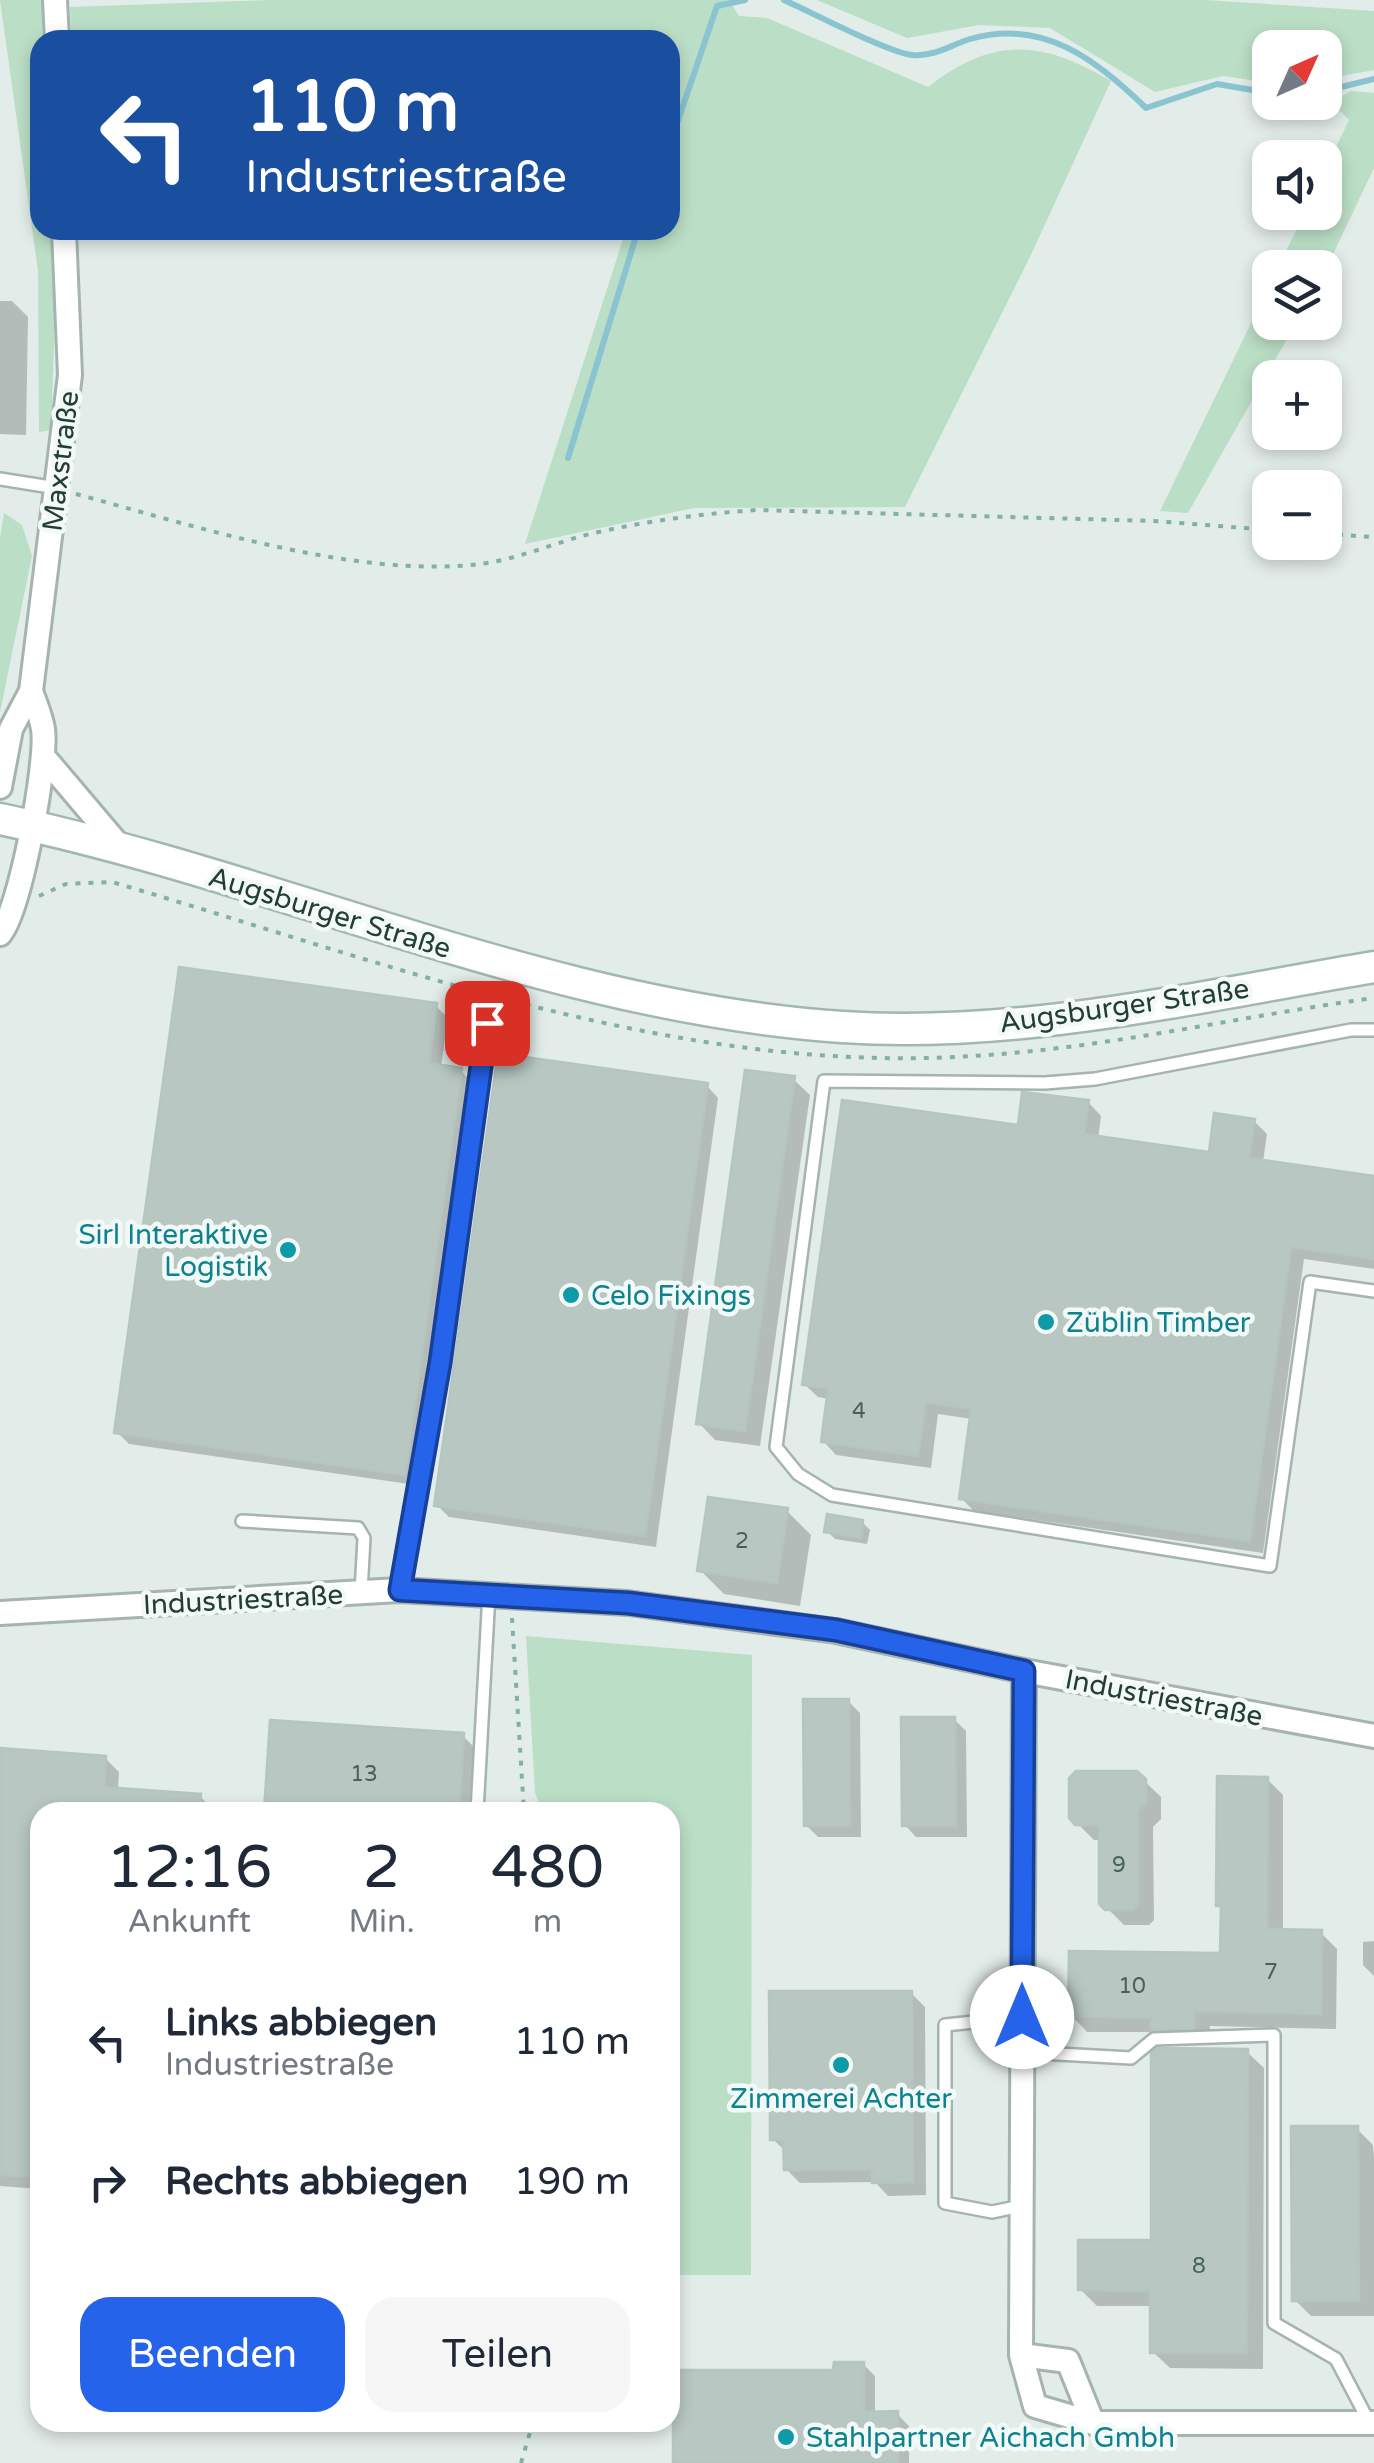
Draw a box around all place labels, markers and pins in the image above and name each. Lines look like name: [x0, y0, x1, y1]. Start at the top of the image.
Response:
pin: [445, 981, 530, 1066]
place label: Sirl Interaktive Logistik: [78, 1218, 268, 1284]
marker: Sirl Interaktive Logistik: [277, 1239, 299, 1261]
place label: Celo Fixings: [591, 1279, 751, 1313]
marker: Celo Fixings: [560, 1284, 582, 1306]
place label: Züblin Timber: [1066, 1306, 1251, 1340]
marker: Züblin Timber: [1035, 1311, 1057, 1333]
marker: Zimmerei Achter: [830, 2054, 852, 2076]
place label: Zimmerei Achter: [730, 2082, 952, 2116]
place label: Stahlpartner Aichach Gmbh: [806, 2421, 1175, 2455]
marker: Stahlpartner Aichach Gmbh: [775, 2426, 797, 2448]

